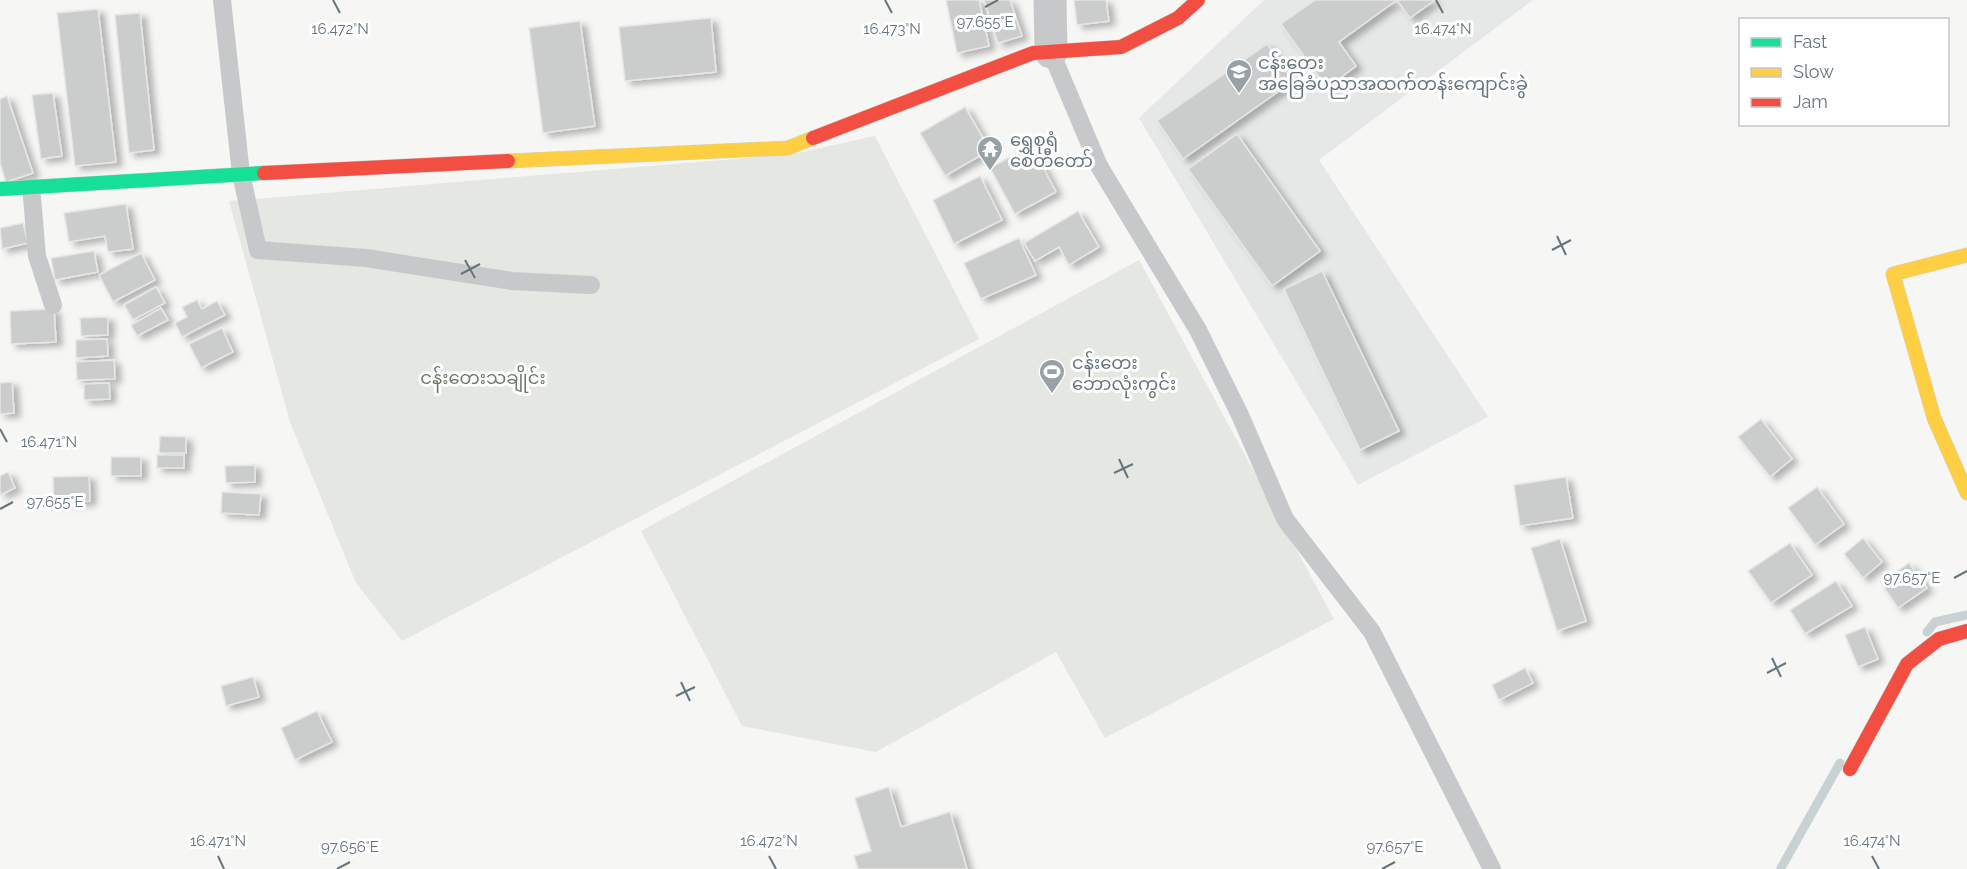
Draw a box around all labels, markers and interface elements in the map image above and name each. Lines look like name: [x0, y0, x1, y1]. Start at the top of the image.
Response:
text: 97.655°E: [956, 13, 1014, 31]
legend: [1739, 18, 1949, 126]
text: 16.472°N: [311, 20, 369, 38]
text: 16.473°N: [863, 20, 921, 38]
text: 16.474°N: [1414, 20, 1472, 38]
text: Fast: [1793, 31, 1827, 52]
place label: ငန်းတေး အခြေခံပညာအထက်တန်းကျောင်းခွဲ: [1258, 50, 1528, 99]
school or university icon: ငန်းတေး အခြေခံပညာအထက်တန်းကျောင်းခွဲ: [1224, 57, 1254, 95]
text: Slow: [1793, 61, 1834, 82]
text: Jam: [1793, 91, 1828, 112]
place label: ရွှေစုရုံ စေတီတော်: [1010, 129, 1093, 171]
temple icon: ရွှေစုရုံ စေတီတော်: [975, 134, 1005, 172]
place label: ငန်းတေး ဘောလုံးကွင်း: [1072, 350, 1176, 399]
sports icon: ငန်းတေး ဘောလုံးကွင်း: [1037, 357, 1067, 395]
park label: ငန်းတေးသချိုင်း: [420, 364, 546, 393]
text: 16.471°N: [21, 433, 77, 451]
text: 97.655°E: [26, 493, 84, 511]
text: 97.657°E: [1884, 569, 1940, 587]
text: 16.471°N: [190, 832, 246, 850]
text: 16.472°N: [740, 832, 798, 850]
text: 16.474°N: [1843, 832, 1901, 850]
text: 97.656°E: [321, 838, 379, 856]
text: 97.657°E: [1367, 838, 1423, 856]

